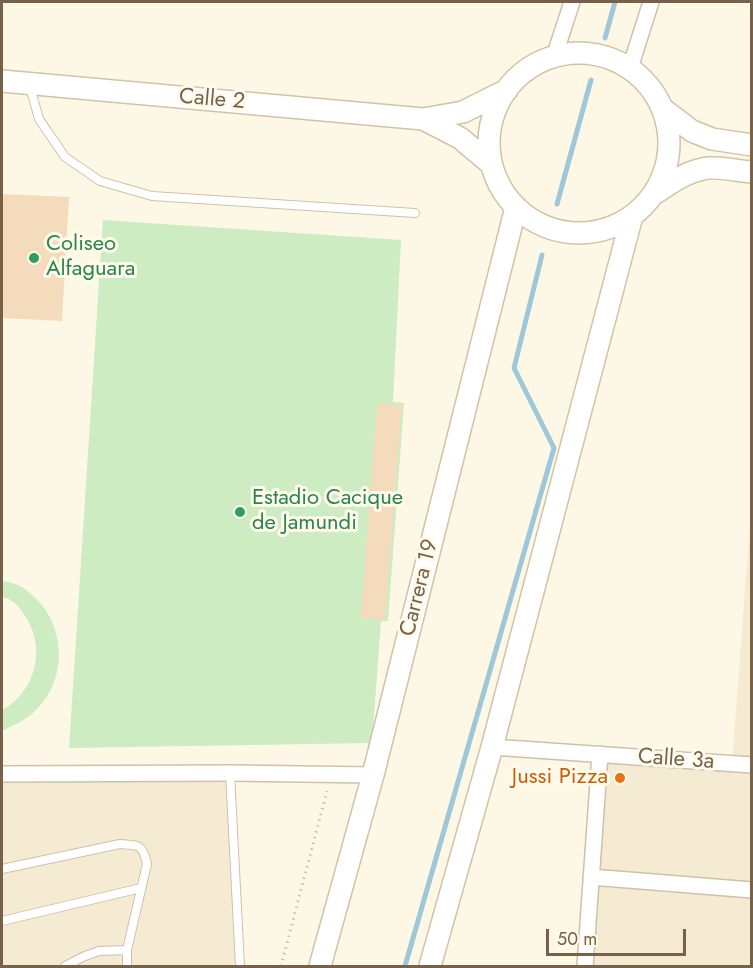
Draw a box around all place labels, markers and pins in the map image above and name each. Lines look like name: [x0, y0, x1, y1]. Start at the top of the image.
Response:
place label: Coliseo Alfaguara: [46, 232, 135, 284]
marker: Coliseo Alfaguara: [27, 251, 41, 265]
place label: Estadio Cacique de Jamundi: [252, 486, 403, 538]
marker: Estadio Cacique de Jamundi: [233, 505, 247, 519]
place label: Jussi Pizza: [512, 765, 608, 791]
marker: Jussi Pizza: [613, 771, 627, 785]

